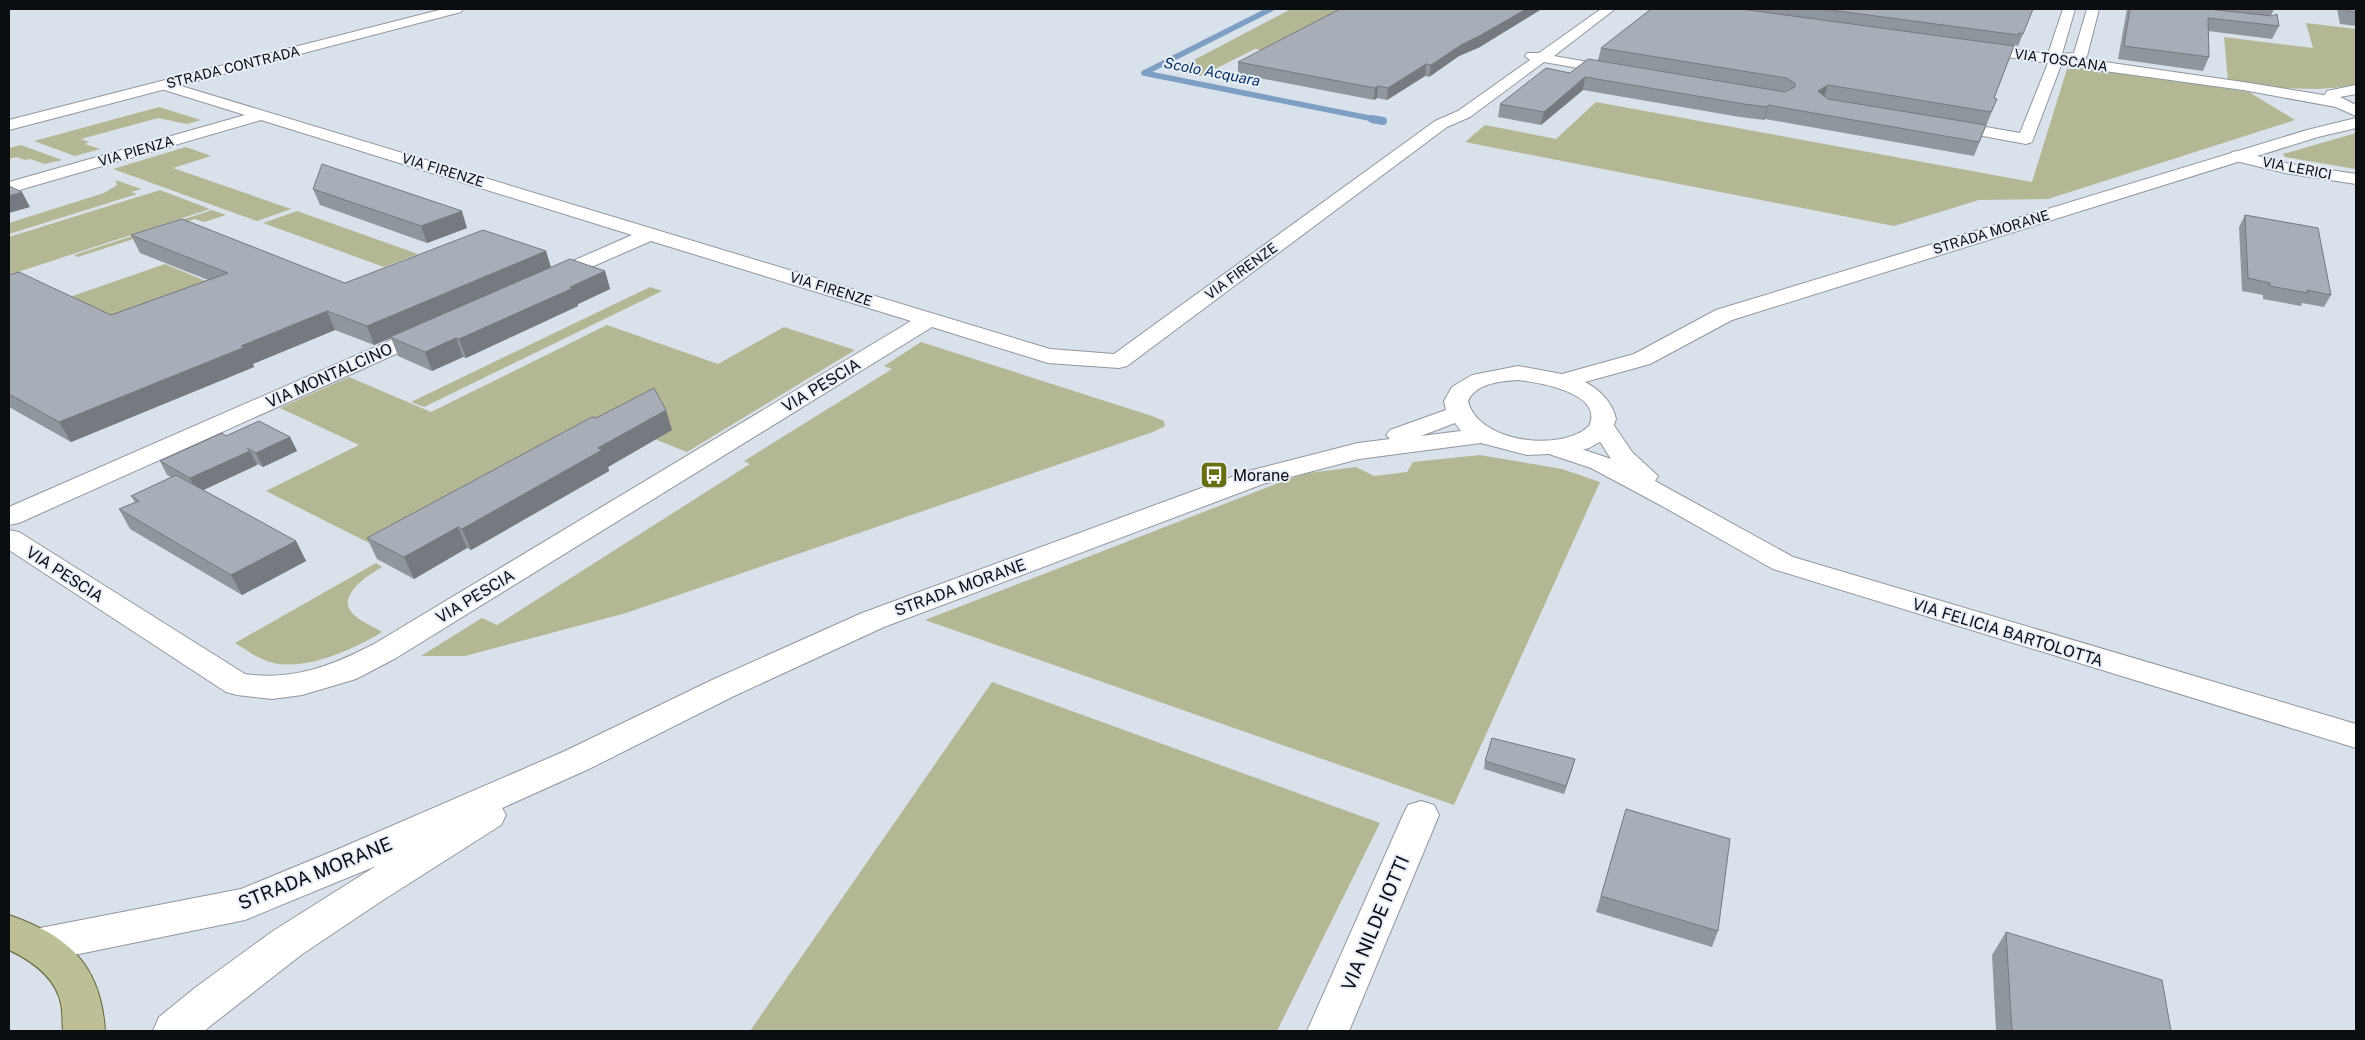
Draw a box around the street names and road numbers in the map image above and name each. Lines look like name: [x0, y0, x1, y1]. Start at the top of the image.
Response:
street label: STRADA CONTRADA: [165, 43, 301, 91]
street label: VIA TOSCANA: [2013, 46, 2109, 74]
street label: VIA PIENZA: [96, 133, 176, 169]
street label: VIA FIRENZE: [400, 150, 486, 190]
street label: VIA LERICI: [2261, 153, 2333, 183]
street label: STRADA MORANE: [1931, 207, 2051, 257]
street label: VIA FIRENZE: [1202, 239, 1280, 303]
street label: VIA FIRENZE: [788, 269, 874, 309]
street label: VIA MONTALCINO: [263, 339, 395, 412]
street label: VIA PESCIA: [779, 355, 864, 416]
street label: VIA PESCIA: [23, 542, 107, 606]
street label: STRADA MORANE: [892, 555, 1028, 620]
street label: VIA PESCIA: [433, 566, 518, 627]
street label: VIA FELICIA BARTOLOTTA: [1910, 594, 2106, 671]
street label: STRADA MORANE: [235, 832, 395, 914]
street label: VIA NILDE IOTTI: [1337, 852, 1413, 994]

